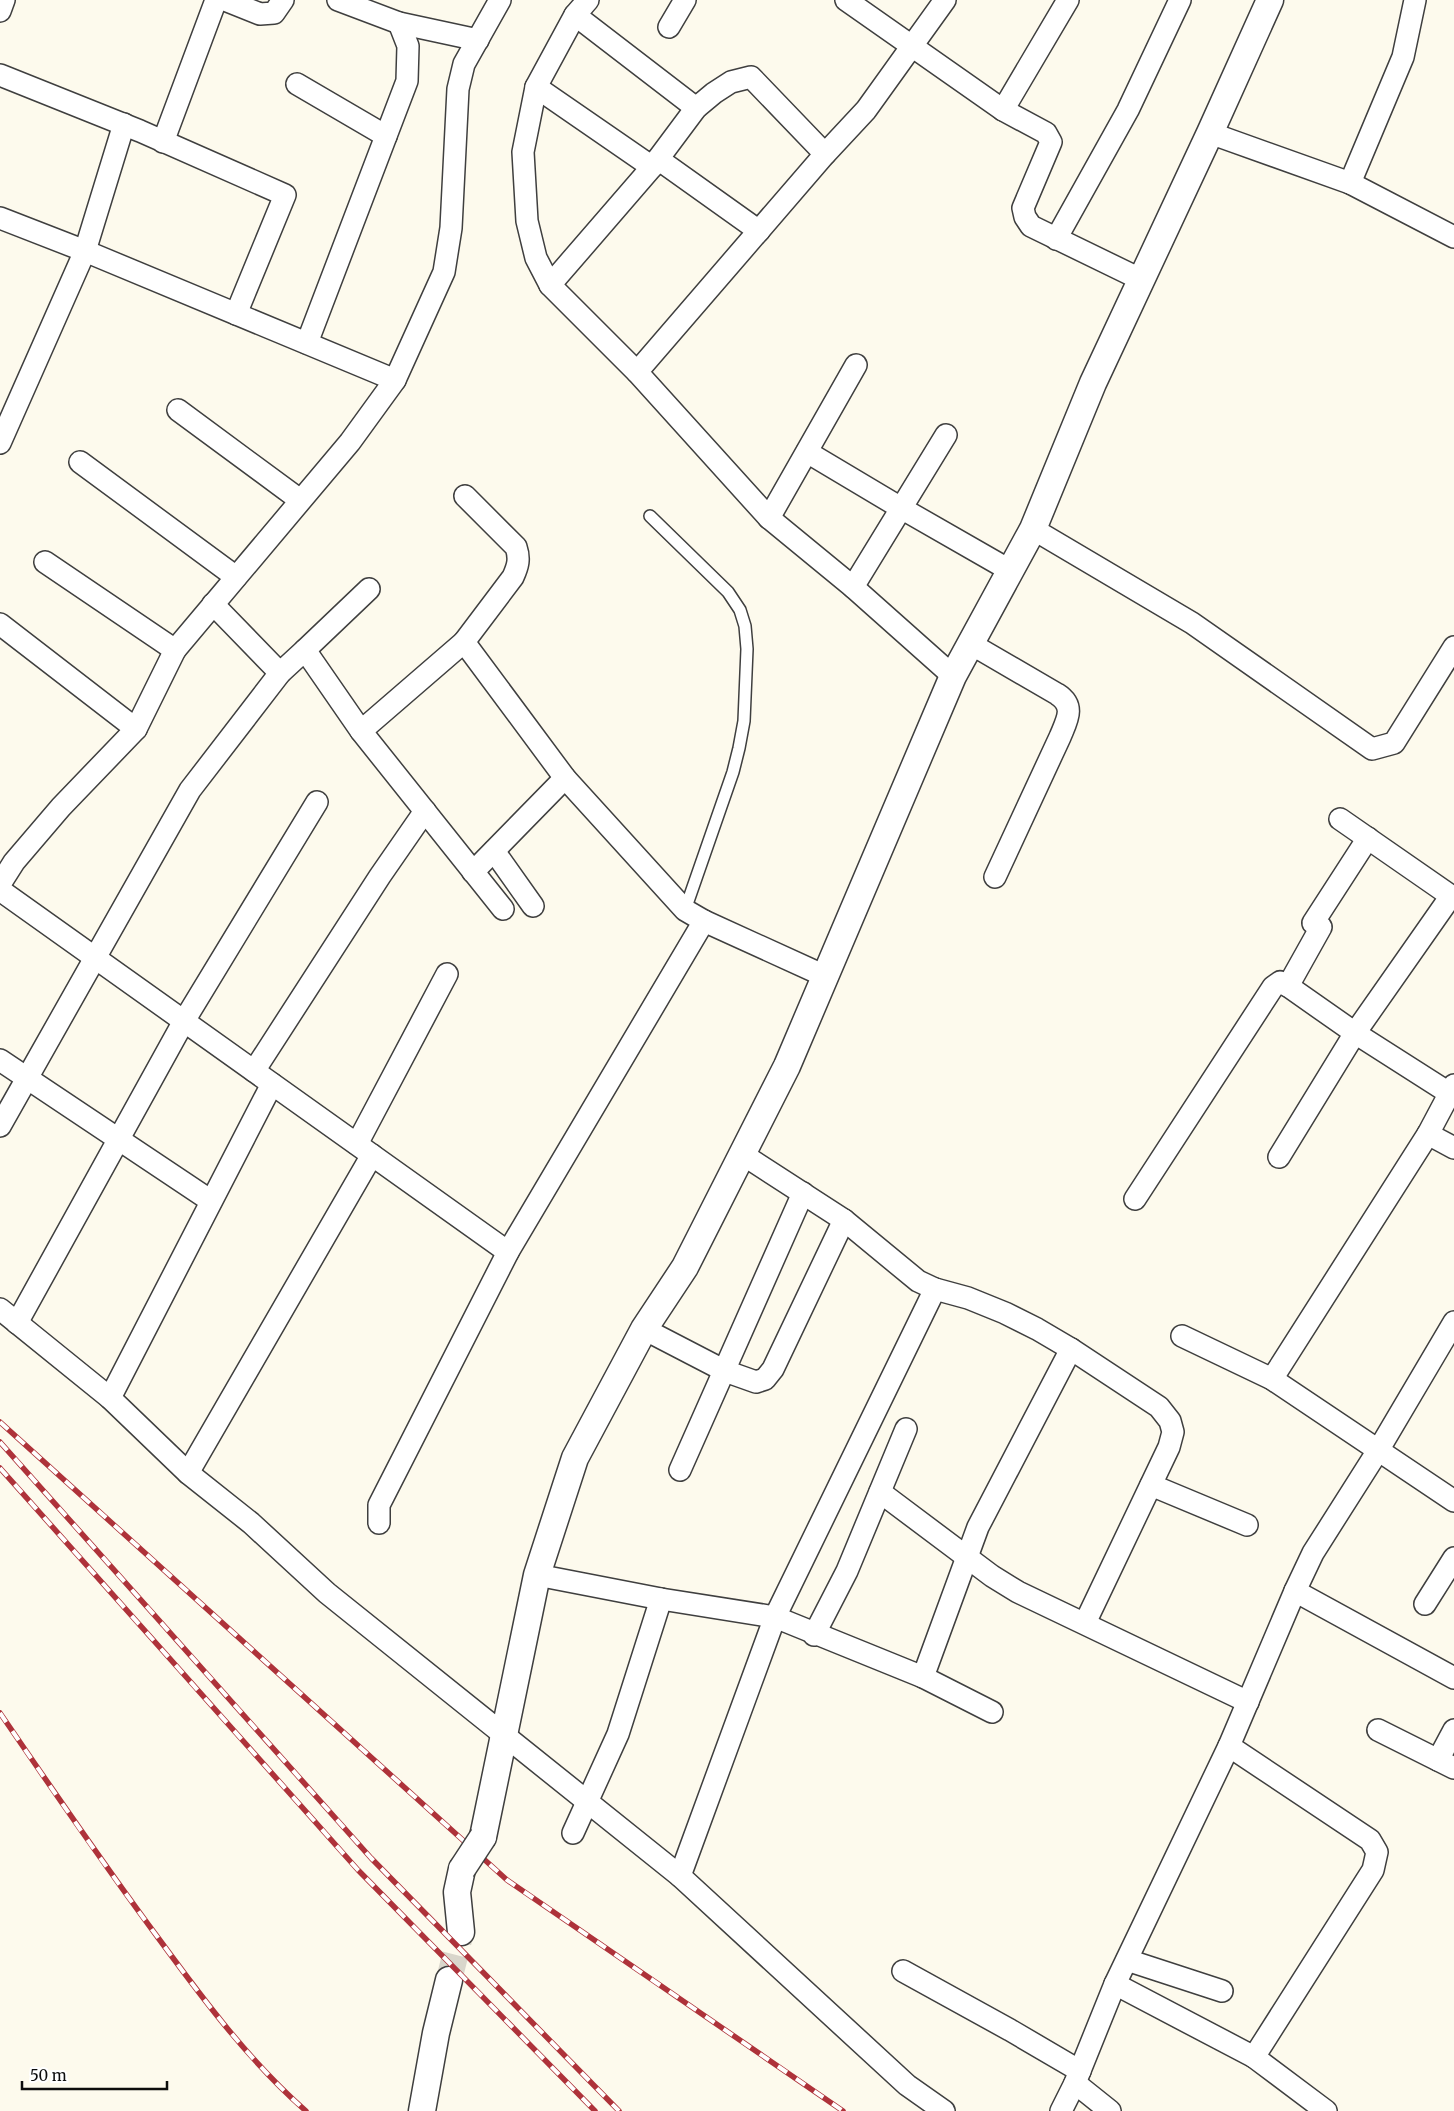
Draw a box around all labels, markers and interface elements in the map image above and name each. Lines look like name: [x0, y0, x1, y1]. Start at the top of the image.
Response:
scale bar: [22, 2058, 168, 2090]
text: 50 m: [30, 2066, 67, 2085]

